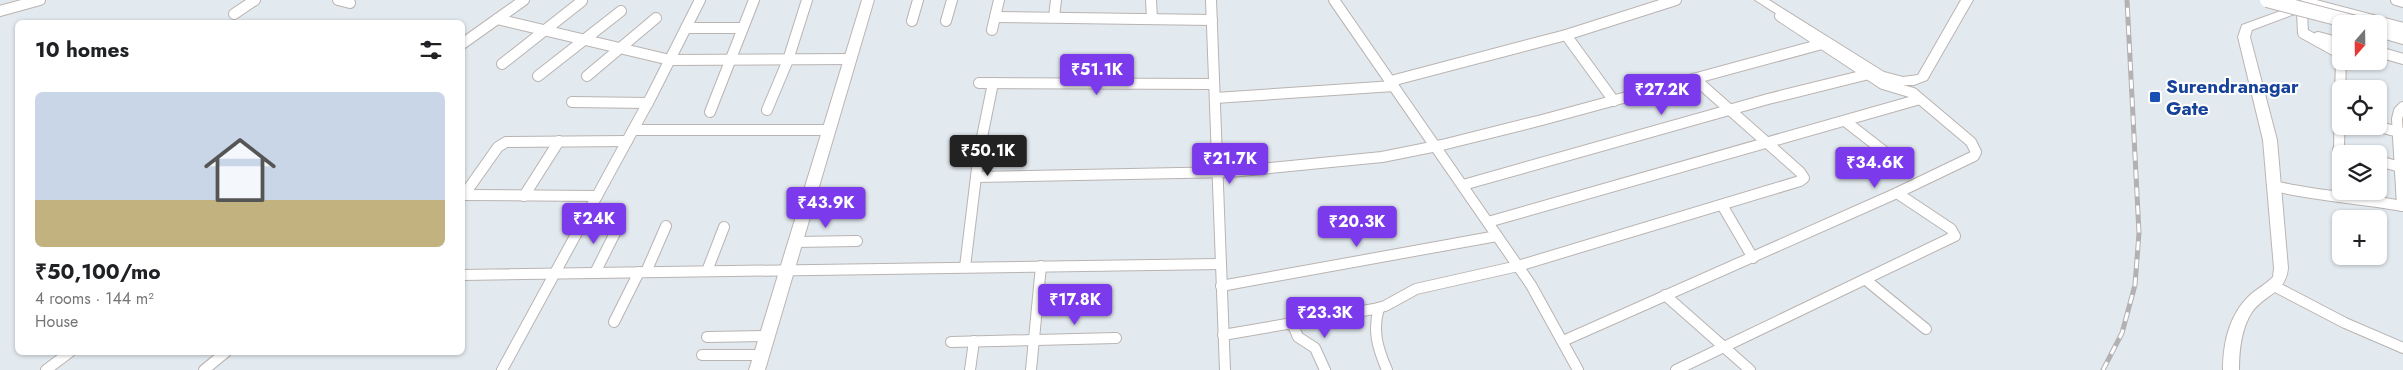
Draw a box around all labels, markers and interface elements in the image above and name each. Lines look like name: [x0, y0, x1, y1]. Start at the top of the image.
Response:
north arrow: [2332, 15, 2388, 70]
map controls: [2332, 15, 2387, 265]
text: 10 homes: [35, 35, 129, 65]
icon: filters: [417, 36, 445, 64]
pin: ₹51.1K: [1056, 54, 1138, 96]
text: ₹51.1K: [1071, 58, 1123, 81]
place label: Surendranagar Gate: [2166, 73, 2299, 122]
pin: ₹27.2K: [1621, 74, 1703, 116]
text: ₹27.2K: [1635, 78, 1689, 101]
button: locate: [2332, 80, 2387, 135]
marker: Surendranagar Gate: [2148, 90, 2162, 104]
icon: home: [195, 125, 285, 215]
pin: ₹50.1K: [947, 134, 1029, 177]
text: ₹50.1K: [961, 139, 1015, 162]
pin: ₹21.7K: [1189, 142, 1271, 185]
button: layers: [2332, 145, 2387, 200]
pin: ₹34.6K: [1834, 146, 1916, 189]
text: ₹21.7K: [1203, 147, 1257, 170]
text: ₹34.6K: [1846, 151, 1904, 174]
pin: ₹43.9K: [785, 186, 867, 229]
text: ₹43.9K: [797, 191, 855, 214]
pin: ₹24K: [564, 202, 624, 245]
pin: ₹20.3K: [1316, 206, 1398, 248]
text: ₹24K: [573, 207, 615, 230]
text: ₹20.3K: [1329, 210, 1385, 233]
button: +: [2332, 210, 2387, 265]
text: ₹50,100/mo: [35, 257, 161, 287]
pin: ₹17.8K: [1034, 284, 1116, 326]
text: 4 rooms · 144 m²: [35, 287, 154, 310]
text: ₹17.8K: [1049, 288, 1101, 311]
pin: ₹23.3K: [1284, 296, 1366, 339]
text: ₹23.3K: [1297, 301, 1353, 324]
text: House: [35, 310, 78, 333]

